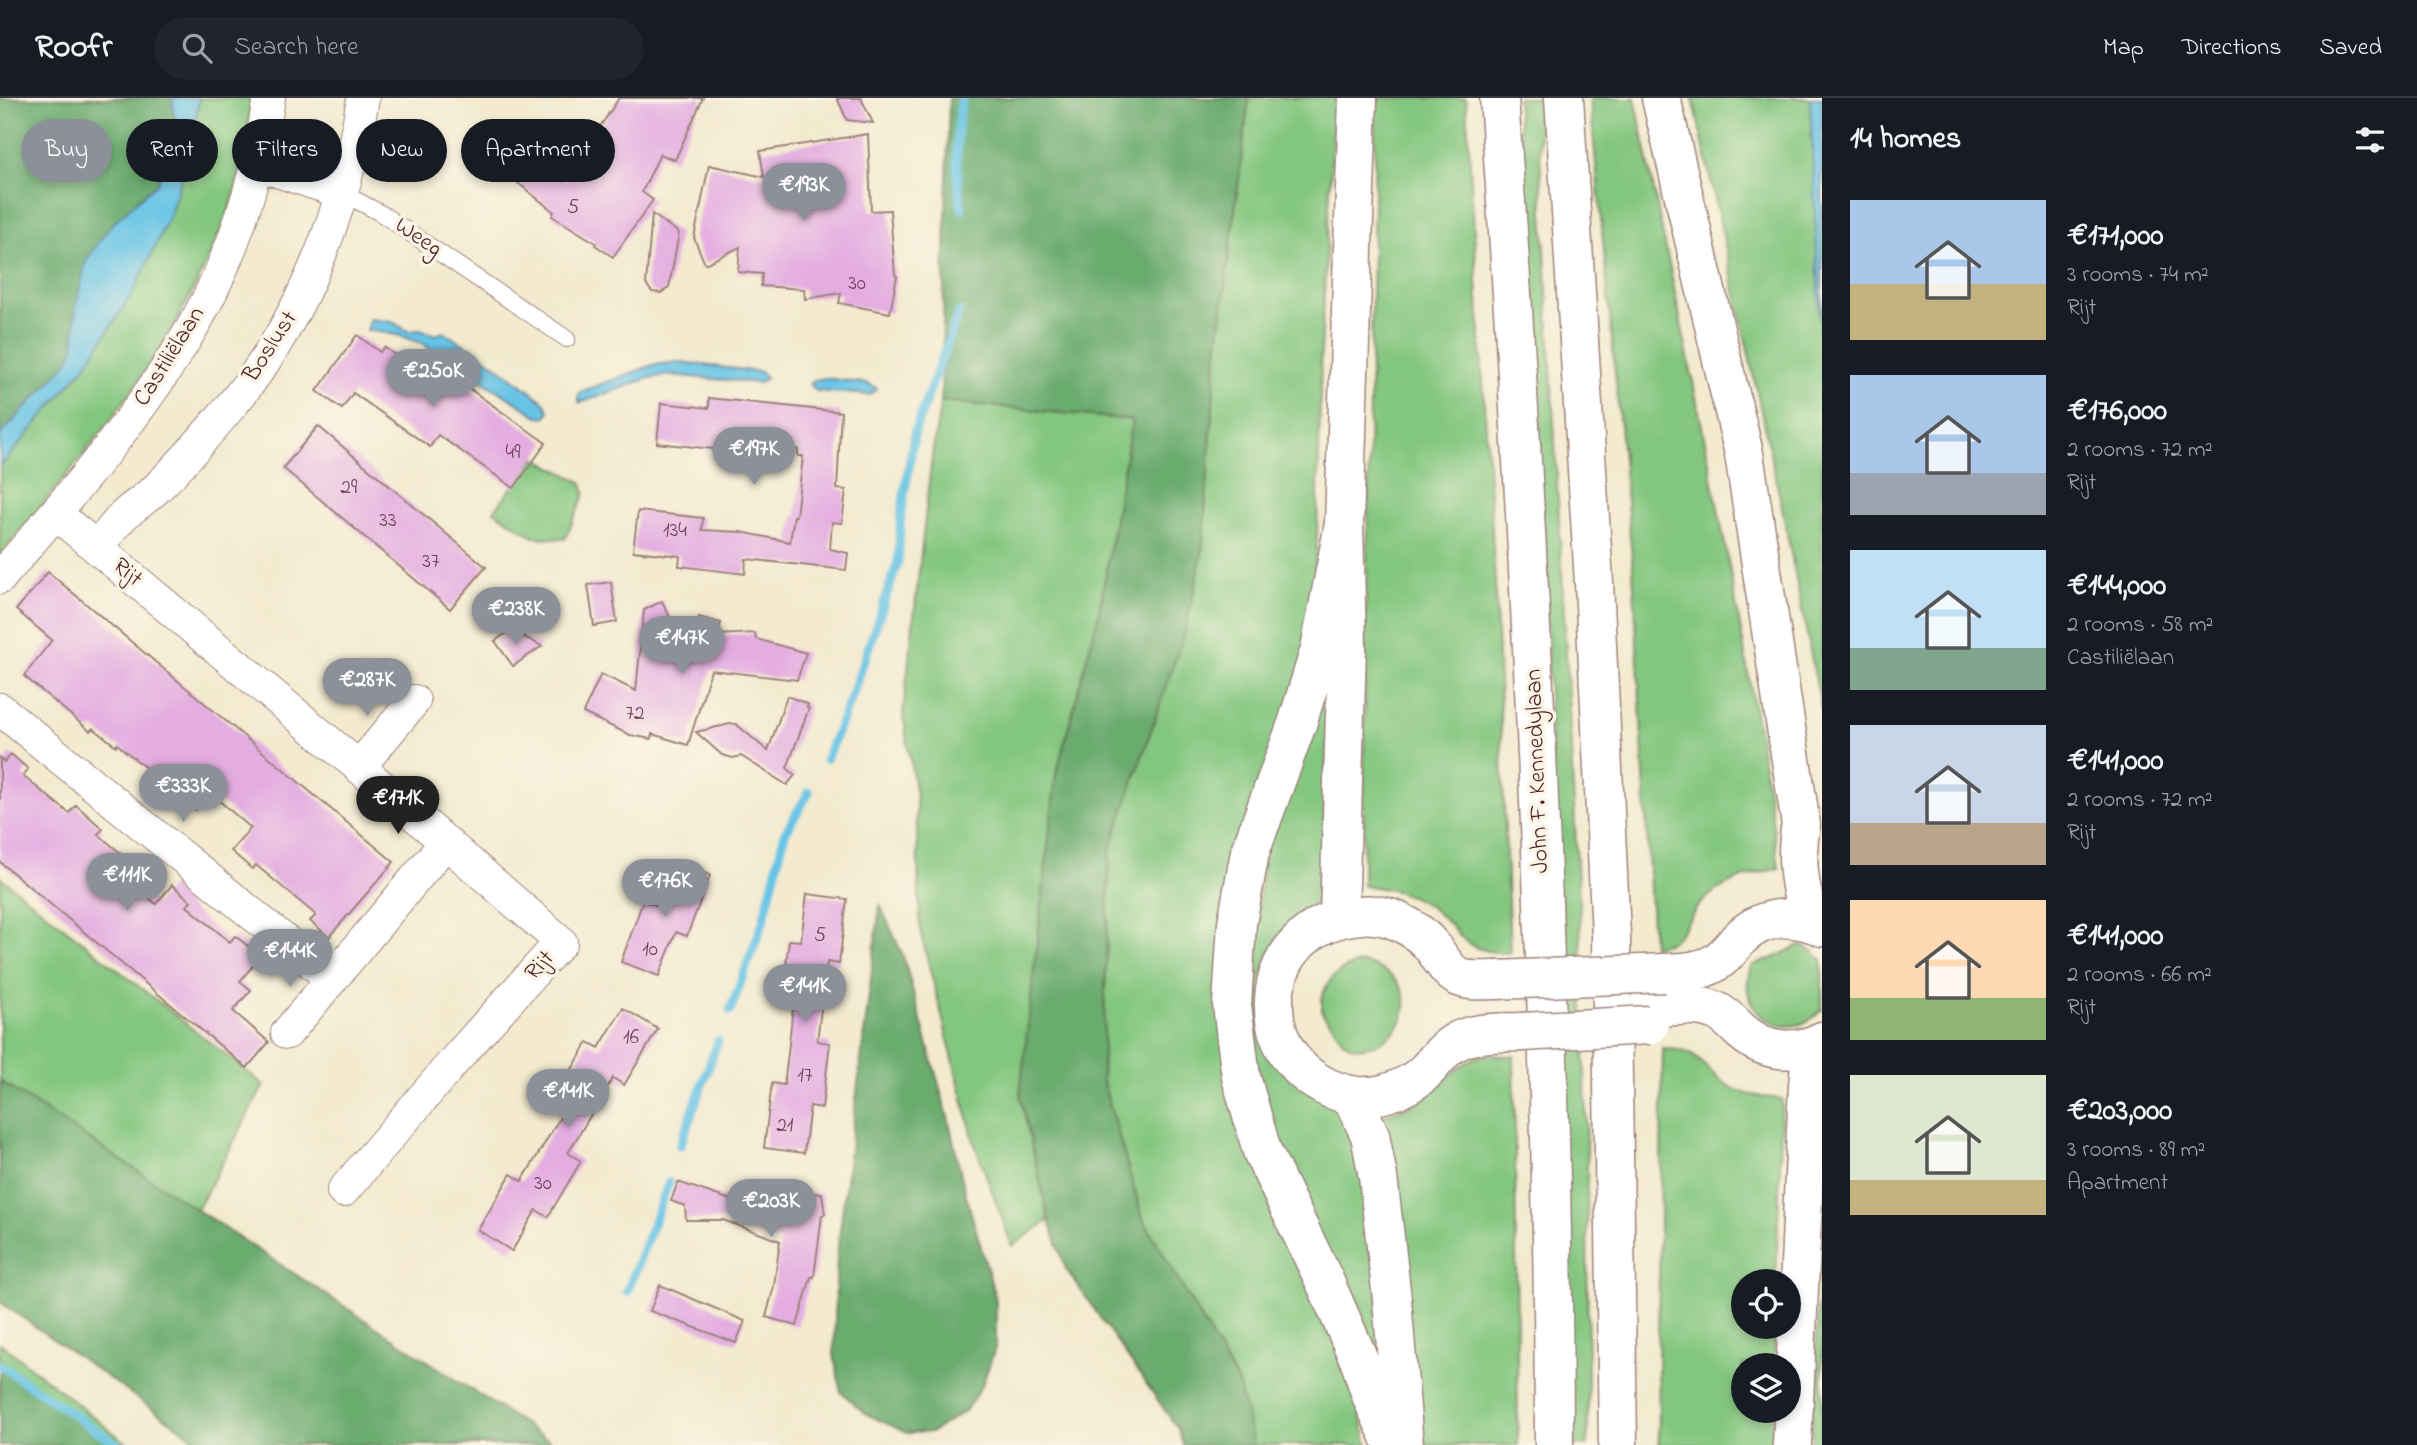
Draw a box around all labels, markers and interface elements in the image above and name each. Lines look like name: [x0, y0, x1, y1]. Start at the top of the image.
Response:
search box: [154, 17, 644, 80]
text: Roofr: [35, 24, 112, 72]
icon: search: [178, 29, 216, 67]
text: Search here: [234, 29, 359, 67]
text: Map: [2103, 31, 2144, 66]
text: Directions: [2182, 31, 2281, 66]
text: Saved: [2319, 31, 2382, 66]
text: 14 homes: [1850, 118, 1961, 162]
chip: Buy: [21, 119, 112, 182]
chip: Rent: [126, 119, 218, 182]
chip: Filters: [232, 119, 342, 182]
chip: New: [356, 119, 447, 182]
chip: Apartment: [461, 119, 615, 182]
icon: filters: [2351, 121, 2389, 159]
pin: €193K: [755, 164, 853, 223]
text: €193K: [779, 169, 829, 202]
house number: 5: [567, 193, 579, 223]
street label: Weeg: [387, 209, 449, 267]
text: €171,000: [2067, 215, 2163, 259]
icon: home: [1906, 228, 1990, 312]
text: 3 rooms · 74 m²: [2067, 259, 2209, 292]
house number: 30: [848, 269, 866, 299]
text: Rijt: [2067, 292, 2096, 325]
street label: Castiliëlaan: [126, 300, 214, 414]
street label: Boslust: [234, 304, 307, 390]
pin: €250K: [384, 350, 482, 409]
text: €250K: [402, 355, 464, 388]
text: €176,000: [2067, 390, 2167, 434]
icon: home: [1906, 403, 1990, 487]
pin: €197K: [705, 428, 803, 487]
text: €197K: [729, 433, 779, 466]
text: 2 rooms · 72 m²: [2067, 434, 2213, 467]
house number: 49: [506, 438, 521, 468]
text: Rijt: [2067, 467, 2096, 500]
house number: 29: [341, 473, 358, 503]
house number: 33: [379, 506, 397, 536]
house number: 134: [663, 516, 687, 546]
house number: 37: [422, 547, 440, 577]
street label: Rijt: [104, 550, 150, 596]
text: €144,000: [2067, 565, 2166, 609]
icon: home: [1906, 578, 1990, 662]
pin: €238K: [467, 588, 565, 647]
text: €238K: [488, 593, 544, 626]
text: 2 rooms · 58 m²: [2067, 609, 2213, 642]
pin: €147K: [633, 616, 731, 676]
text: €147K: [655, 622, 709, 655]
text: Castiliëlaan: [2067, 642, 2174, 675]
pin: €287K: [318, 658, 416, 718]
text: €287K: [339, 664, 395, 697]
street label: John F. Kennedylaan: [1517, 668, 1560, 874]
house number: 72: [625, 699, 645, 729]
text: €141,000: [2067, 740, 2163, 784]
icon: home: [1906, 753, 1990, 837]
pin: €333K: [134, 764, 232, 824]
text: €333K: [155, 770, 211, 803]
pin: €171K: [349, 776, 447, 836]
text: €171K: [372, 782, 424, 815]
text: 2 rooms · 72 m²: [2067, 784, 2213, 817]
text: Rijt: [2067, 817, 2096, 850]
pin: €111K: [78, 854, 176, 913]
text: €111K: [102, 859, 152, 892]
pin: €176K: [616, 860, 714, 919]
text: €176K: [638, 865, 692, 898]
text: €141,000: [2067, 915, 2163, 959]
house number: 5: [814, 921, 826, 951]
icon: home: [1906, 928, 1990, 1012]
pin: €144K: [241, 930, 339, 989]
text: €144K: [263, 935, 317, 968]
house number: 10: [642, 935, 658, 965]
street label: Rijt: [517, 943, 563, 989]
text: 2 rooms · 66 m²: [2067, 959, 2212, 992]
pin: €141K: [756, 964, 854, 1024]
text: €141K: [779, 970, 831, 1003]
text: Rijt: [2067, 992, 2096, 1025]
house number: 16: [623, 1023, 639, 1053]
house number: 17: [797, 1061, 813, 1091]
pin: €141K: [519, 1070, 617, 1129]
text: €141K: [542, 1075, 594, 1108]
text: €203,000: [2067, 1090, 2172, 1134]
icon: home: [1906, 1103, 1990, 1187]
house number: 21: [776, 1111, 794, 1141]
text: 3 rooms · 89 m²: [2067, 1134, 2205, 1167]
text: Apartment: [2067, 1167, 2168, 1200]
house number: 30: [534, 1169, 552, 1199]
pin: €203K: [722, 1180, 820, 1239]
text: €203K: [742, 1185, 800, 1218]
map controls: [1731, 1269, 1801, 1423]
button: locate: [1731, 1269, 1801, 1339]
button: layers: [1731, 1353, 1801, 1423]

